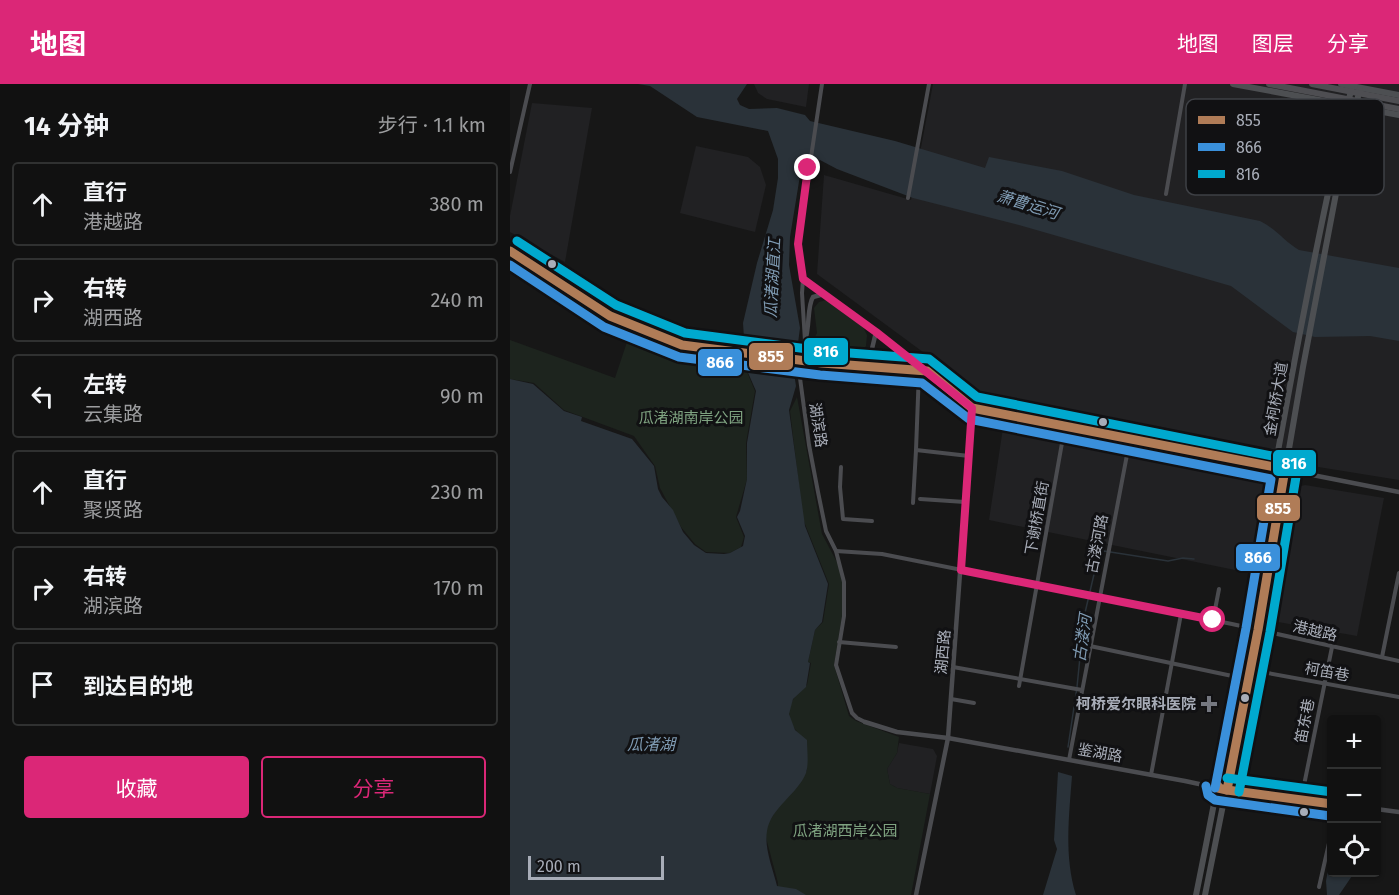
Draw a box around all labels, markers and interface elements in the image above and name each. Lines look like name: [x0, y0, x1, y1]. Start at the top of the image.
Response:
text: 地图: [30, 28, 86, 61]
text: 地图: [1177, 31, 1219, 57]
text: 图层: [1252, 31, 1294, 57]
text: 分享: [1327, 31, 1369, 57]
legend: [1186, 99, 1384, 195]
text: 14 分钟: [24, 111, 109, 142]
text: 855: [1236, 111, 1261, 130]
text: 步行 · 1.1 km: [378, 113, 486, 137]
text: 866: [1236, 138, 1262, 157]
route end: [794, 154, 820, 180]
text: 816: [1236, 165, 1260, 184]
text: 直行: [83, 179, 127, 206]
water label: 萧曹运河: [994, 186, 1064, 224]
icon: ahead: [26, 188, 59, 221]
text: 380 m: [429, 192, 484, 216]
text: 港越路: [83, 210, 143, 234]
water label: 瓜渚湖直江: [761, 236, 784, 318]
unlabelled marker: [546, 258, 558, 270]
text: 右转: [83, 275, 127, 302]
icon: right: [26, 284, 59, 317]
text: 240 m: [430, 288, 484, 312]
text: 湖西路: [83, 306, 143, 330]
line badge: 816: [803, 337, 849, 366]
line badge: 855: [748, 342, 794, 371]
text: 816: [813, 342, 839, 361]
text: 855: [758, 347, 785, 366]
line badge: 866: [697, 348, 743, 377]
text: 866: [706, 353, 734, 372]
street label: 金柯桥大道: [1261, 360, 1291, 438]
text: 左转: [83, 371, 127, 398]
icon: left: [26, 380, 59, 413]
text: 90 m: [440, 384, 484, 408]
street label: 湖滨路: [806, 401, 830, 449]
text: 云集路: [83, 402, 143, 426]
park label: 瓜渚湖南岸公园: [638, 409, 744, 427]
unlabelled marker: [1097, 416, 1109, 428]
line badge: 816: [1272, 449, 1317, 477]
text: 816: [1281, 454, 1307, 473]
text: 直行: [83, 467, 127, 494]
icon: ahead: [26, 476, 59, 509]
street label: 下谢桥直街: [1022, 479, 1052, 557]
text: 230 m: [431, 480, 484, 504]
line badge: 855: [1256, 494, 1301, 522]
text: 聚贤路: [83, 498, 143, 522]
text: 855: [1265, 499, 1292, 518]
street label: 古溇河路: [1082, 513, 1112, 575]
line badge: 866: [1235, 543, 1281, 572]
text: 866: [1244, 548, 1272, 567]
text: 右转: [83, 563, 127, 590]
icon: right: [26, 572, 59, 605]
text: 170 m: [433, 576, 484, 600]
text: 湖滨路: [83, 594, 143, 618]
route start: [1199, 606, 1225, 632]
water label: 古溇河: [1070, 610, 1096, 663]
street label: 港越路: [1291, 617, 1339, 645]
street label: 湖西路: [932, 629, 954, 675]
street label: 柯笛巷: [1303, 659, 1351, 685]
icon: arrive: [26, 668, 59, 701]
text: 到达目的地: [83, 673, 193, 700]
unlabelled marker: [1239, 692, 1251, 704]
place label: 柯桥爱尔眼科医院: [1076, 695, 1196, 713]
marker: 柯桥爱尔眼科医院: [1200, 695, 1218, 713]
street label: 笛东巷: [1292, 697, 1318, 745]
map controls: [1327, 715, 1381, 877]
button: +: [1327, 715, 1381, 769]
water label: 瓜渚湖: [627, 735, 678, 754]
street label: 鉴湖路: [1076, 740, 1124, 766]
button: 收藏: [24, 756, 249, 818]
button: 分享: [261, 756, 486, 818]
button: −: [1327, 769, 1381, 823]
unlabelled marker: [1298, 806, 1310, 818]
park label: 瓜渚湖西岸公园: [792, 822, 898, 840]
button: locate: [1327, 823, 1381, 877]
scale bar: [528, 853, 664, 880]
text: 200 m: [537, 857, 581, 876]

